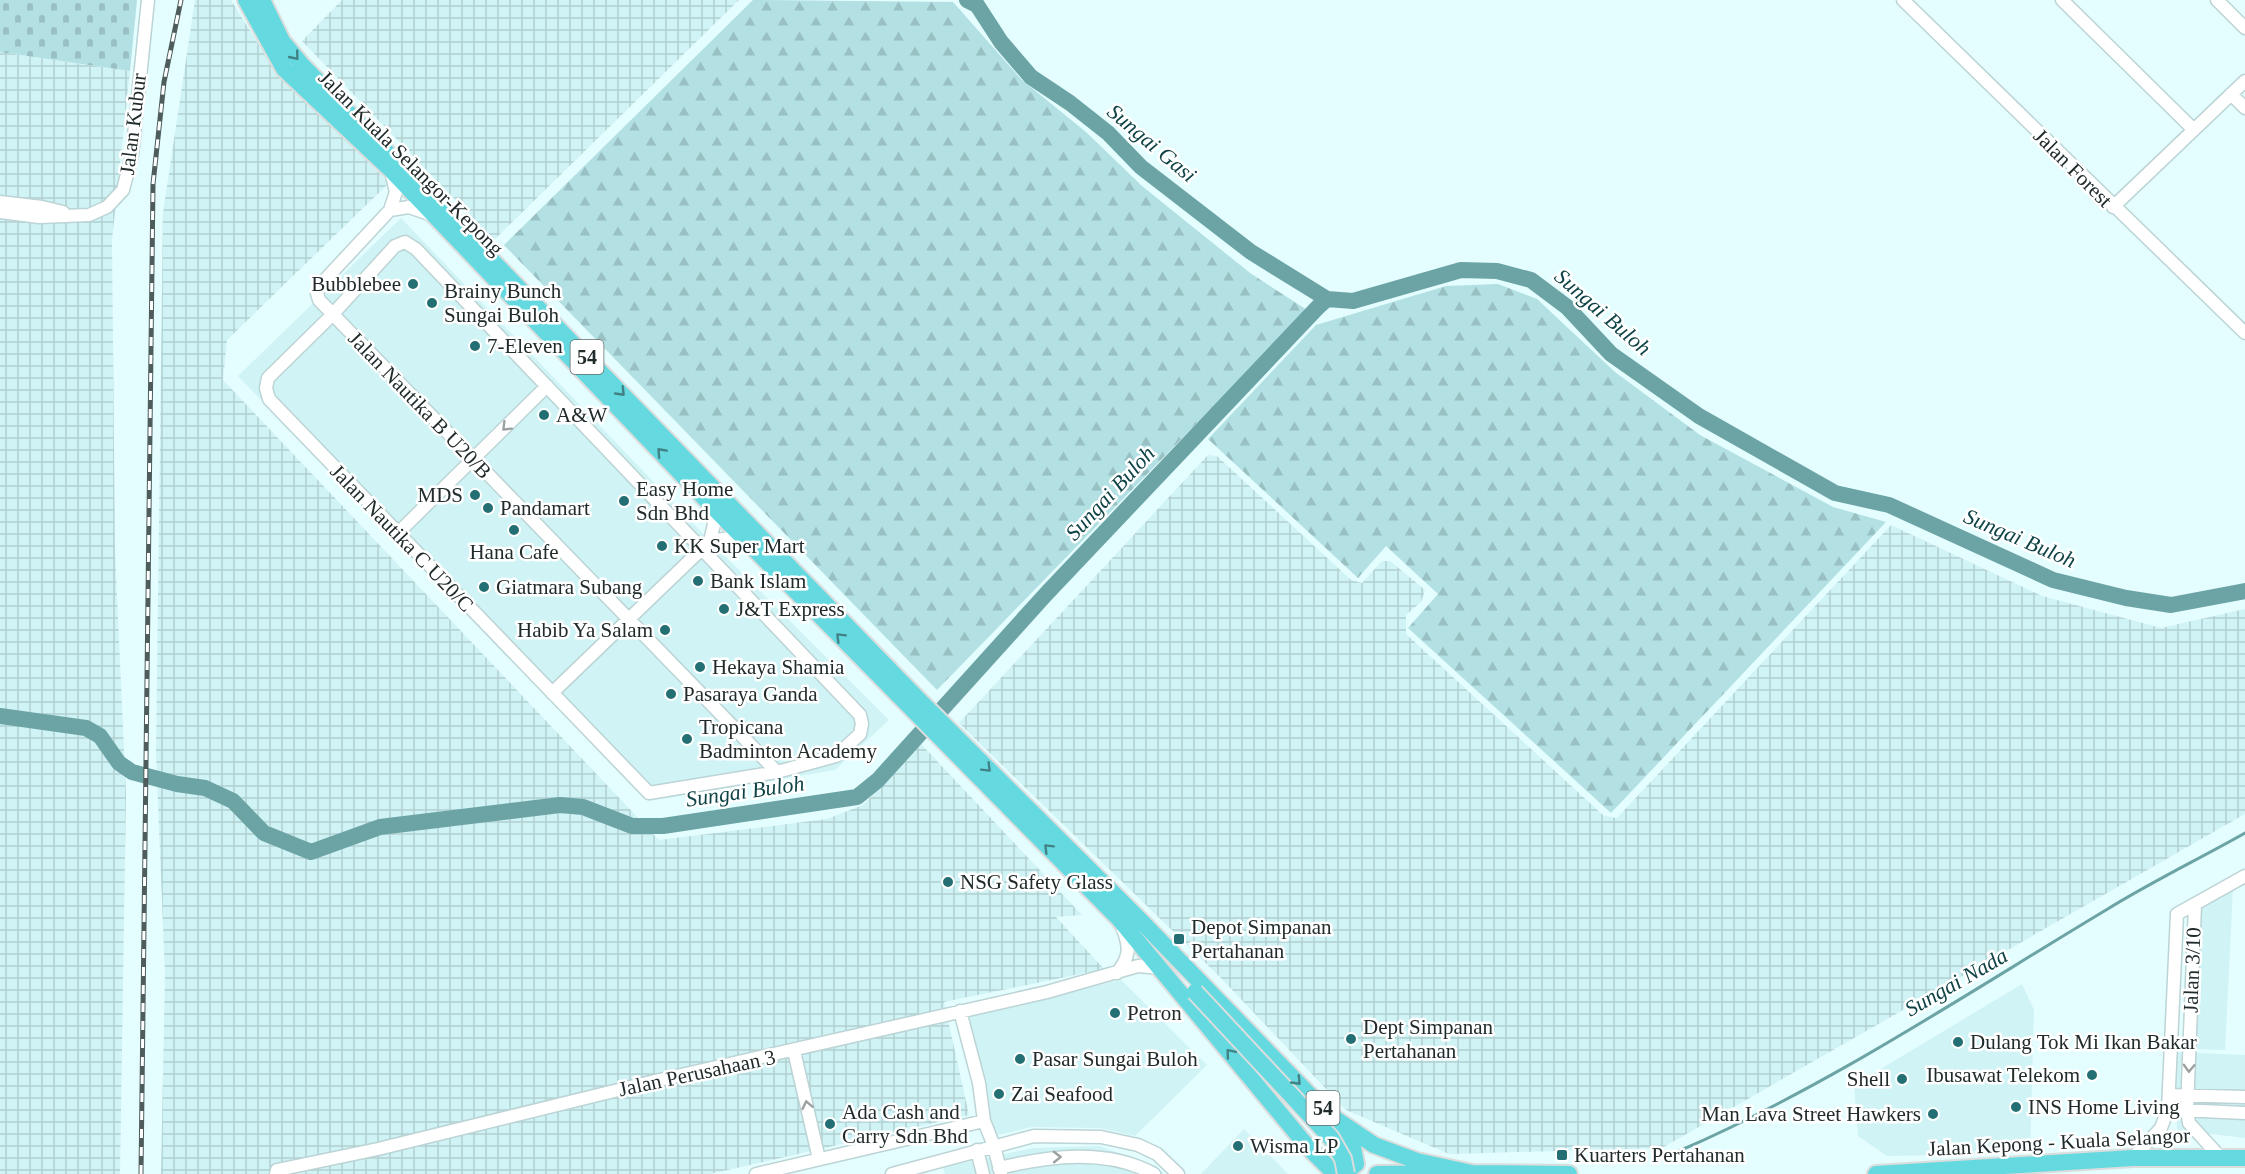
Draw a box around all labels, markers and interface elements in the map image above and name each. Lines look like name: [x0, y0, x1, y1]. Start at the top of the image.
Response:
one-way arrow: [287, 49, 298, 60]
street label: Jalan Kuala Selangor-Kepong: [314, 66, 509, 261]
street label: Jalan Kubur: [115, 72, 151, 176]
water label: Sungai Gasi: [1103, 99, 1201, 187]
street label: Jalan Forest: [2029, 124, 2117, 212]
water label: Sungai Buloh: [1550, 263, 1656, 361]
place label: Bubblebee: [311, 272, 401, 296]
marker: Bubblebee: [406, 277, 420, 291]
place label: Brainy Bunch Sungai Buloh: [444, 279, 562, 327]
marker: Brainy Bunch Sungai Buloh: [425, 296, 439, 310]
street label: Jalan Nautika B U20/B: [344, 326, 496, 484]
place label: 7-Eleven: [487, 334, 563, 358]
marker: 7-Eleven: [468, 339, 482, 353]
road number: 54: [570, 340, 604, 374]
one-way arrow: [613, 384, 624, 395]
place label: A&W: [556, 403, 608, 427]
marker: A&W: [537, 408, 551, 422]
one-way arrow: [502, 420, 513, 431]
water label: Sungai Buloh: [1060, 441, 1160, 545]
one-way arrow: [657, 449, 668, 460]
street label: Jalan Nautika C U20/C: [326, 459, 478, 617]
place label: Easy Home Sdn Bhd: [636, 477, 733, 525]
place label: MDS: [417, 483, 463, 507]
marker: MDS: [468, 488, 482, 502]
marker: Easy Home Sdn Bhd: [617, 494, 631, 508]
place label: Pandamart: [500, 496, 590, 520]
marker: Pandamart: [481, 501, 495, 515]
water label: Sungai Buloh: [1960, 503, 2080, 573]
marker: Hana Cafe: [507, 523, 521, 537]
place label: KK Super Mart: [674, 534, 805, 558]
marker: KK Super Mart: [655, 539, 669, 553]
place label: Hana Cafe: [469, 540, 559, 564]
place label: Bank Islam: [710, 569, 806, 593]
marker: Bank Islam: [691, 574, 705, 588]
place label: Giatmara Subang: [496, 575, 643, 599]
marker: Giatmara Subang: [477, 580, 491, 594]
place label: J&T Express: [736, 597, 845, 621]
marker: J&T Express: [717, 602, 731, 616]
place label: Habib Ya Salam: [517, 618, 653, 642]
marker: Habib Ya Salam: [658, 623, 672, 637]
one-way arrow: [837, 634, 848, 645]
place label: Hekaya Shamia: [712, 655, 845, 679]
marker: Hekaya Shamia: [693, 660, 707, 674]
place label: Pasaraya Ganda: [683, 682, 818, 706]
marker: Pasaraya Ganda: [664, 687, 678, 701]
place label: Tropicana Badminton Academy: [699, 715, 877, 763]
marker: Tropicana Badminton Academy: [680, 732, 694, 746]
one-way arrow: [979, 760, 990, 771]
water label: Sungai Buloh: [684, 770, 806, 812]
one-way arrow: [1045, 844, 1056, 855]
place label: NSG Safety Glass: [960, 870, 1113, 894]
marker: NSG Safety Glass: [941, 875, 955, 889]
place label: Depot Simpanan Pertahanan: [1191, 915, 1332, 963]
street label: Jalan 3/10: [2179, 927, 2205, 1013]
marker: Depot Simpanan Pertahanan: [1172, 932, 1186, 946]
water label: Sungai Nada: [1900, 943, 2012, 1021]
place label: Petron: [1127, 1001, 1182, 1025]
marker: Petron: [1108, 1006, 1122, 1020]
place label: Dept Simpanan Pertahanan: [1363, 1015, 1494, 1063]
place label: Dulang Tok Mi Ikan Bakar: [1970, 1030, 2197, 1054]
marker: Dept Simpanan Pertahanan: [1344, 1032, 1358, 1046]
marker: Dulang Tok Mi Ikan Bakar: [1951, 1035, 1965, 1049]
street label: Jalan Perusahaan 3: [616, 1045, 778, 1101]
place label: Pasar Sungai Buloh: [1032, 1047, 1198, 1071]
one-way arrow: [1226, 1049, 1237, 1060]
marker: Pasar Sungai Buloh: [1013, 1052, 1027, 1066]
place label: Ibusawat Telekom: [1926, 1063, 2080, 1087]
one-way arrow: [2183, 1064, 2195, 1073]
place label: Shell: [1847, 1067, 1890, 1091]
marker: Ibusawat Telekom: [2085, 1068, 2099, 1082]
marker: Shell: [1895, 1072, 1909, 1086]
one-way arrow: [1290, 1075, 1301, 1085]
place label: Zai Seafood: [1011, 1082, 1114, 1106]
marker: Zai Seafood: [992, 1087, 1006, 1101]
road number: 54: [1306, 1091, 1340, 1125]
place label: INS Home Living: [2028, 1095, 2180, 1119]
place label: Ada Cash and Carry Sdn Bhd: [842, 1100, 969, 1148]
marker: INS Home Living: [2009, 1100, 2023, 1114]
one-way arrow: [801, 1101, 814, 1111]
place label: Man Lava Street Hawkers: [1701, 1102, 1921, 1126]
marker: Man Lava Street Hawkers: [1926, 1107, 1940, 1121]
marker: Ada Cash and Carry Sdn Bhd: [823, 1117, 837, 1131]
street label: Jalan Kepong - Kuala Selangor: [1927, 1123, 2191, 1161]
place label: Wisma LP: [1250, 1134, 1338, 1158]
marker: Wisma LP: [1231, 1139, 1245, 1153]
place label: Kuarters Pertahanan: [1574, 1143, 1745, 1167]
marker: Kuarters Pertahanan: [1555, 1148, 1569, 1162]
one-way arrow: [1052, 1151, 1061, 1163]

